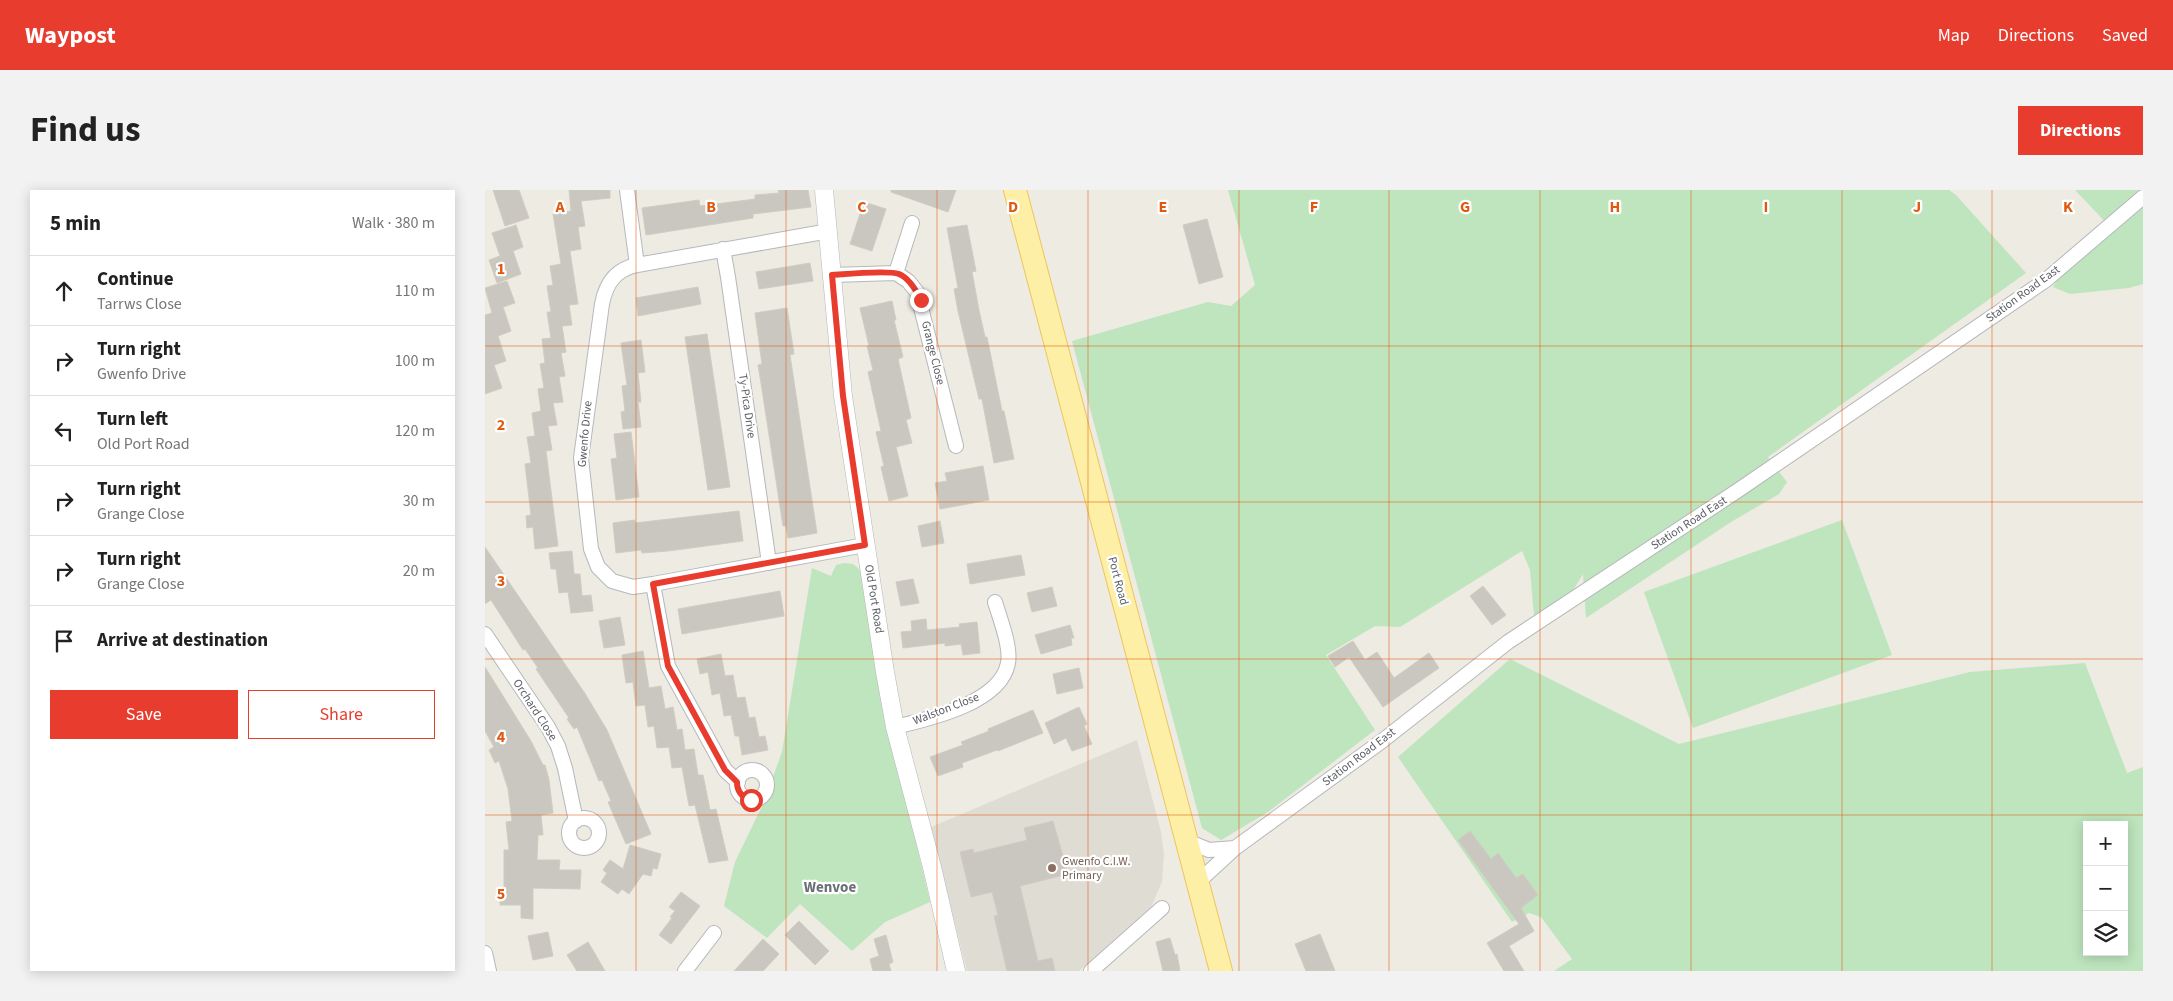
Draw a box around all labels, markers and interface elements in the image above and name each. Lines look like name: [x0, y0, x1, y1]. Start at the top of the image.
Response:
text: Waypost: [25, 18, 116, 53]
text: Map: [1938, 23, 1970, 48]
text: Directions: [1998, 23, 2074, 48]
text: Saved: [2102, 23, 2148, 48]
text: Find us: [30, 105, 140, 155]
button: Directions: [2018, 106, 2143, 155]
text: A: [554, 196, 565, 218]
text: B: [706, 196, 716, 218]
text: C: [857, 196, 867, 218]
text: D: [1008, 196, 1018, 218]
text: E: [1159, 196, 1167, 218]
text: F: [1310, 196, 1318, 218]
text: G: [1460, 196, 1470, 218]
text: H: [1610, 196, 1620, 218]
text: I: [1764, 196, 1768, 218]
text: J: [1913, 196, 1921, 218]
text: K: [2063, 196, 2073, 218]
text: 5 min: [50, 208, 101, 238]
text: Walk · 380 m: [352, 212, 435, 234]
text: 1: [497, 258, 505, 280]
street label: Station Road East: [1983, 261, 2063, 327]
text: Continue: [97, 266, 174, 293]
icon: ahead: [50, 277, 78, 305]
text: 110 m: [395, 280, 435, 302]
route end: [910, 289, 933, 312]
text: Tarrws Close: [97, 293, 182, 315]
street label: Grange Close: [917, 319, 949, 387]
text: Turn right: [97, 336, 181, 363]
icon: right: [50, 347, 78, 375]
text: 100 m: [395, 350, 435, 372]
text: Gwenfo Drive: [97, 363, 186, 385]
street label: Ty-Pica Drive: [734, 373, 760, 439]
street label: Gwenfo Drive: [574, 400, 596, 468]
text: Turn left: [97, 406, 168, 433]
text: 2: [497, 414, 505, 436]
icon: left: [50, 417, 78, 445]
text: 120 m: [395, 420, 435, 442]
text: Old Port Road: [97, 433, 190, 455]
text: Turn right: [97, 476, 181, 503]
icon: right: [50, 487, 78, 515]
text: 30 m: [403, 490, 435, 512]
street label: Station Road East: [1648, 492, 1730, 554]
text: Grange Close: [97, 503, 184, 525]
text: Turn right: [97, 546, 181, 573]
street label: Port Road: [1103, 555, 1133, 607]
icon: right: [50, 557, 78, 585]
text: 20 m: [403, 560, 435, 582]
street label: Old Port Road: [860, 563, 888, 635]
text: 3: [497, 570, 505, 592]
text: Grange Close: [97, 573, 184, 595]
icon: arrive: [50, 627, 78, 655]
text: Arrive at destination: [97, 627, 268, 654]
street label: Orchard Close: [509, 676, 561, 744]
street label: Walston Close: [910, 689, 982, 729]
button: Save: [50, 690, 238, 739]
button: Share: [248, 690, 435, 739]
street label: Station Road East: [1319, 724, 1399, 790]
text: 4: [497, 726, 506, 748]
route start: [740, 789, 763, 812]
map controls: [2083, 821, 2128, 956]
button: +: [2083, 821, 2128, 866]
place label: Gwenfo C.I.W. Primary: [1062, 853, 1130, 884]
marker: Gwenfo C.I.W. Primary: [1046, 862, 1058, 874]
button: −: [2083, 866, 2128, 911]
district label: Wenvoe: [804, 877, 856, 898]
text: 5: [497, 883, 505, 905]
button: layers: [2083, 911, 2128, 956]

